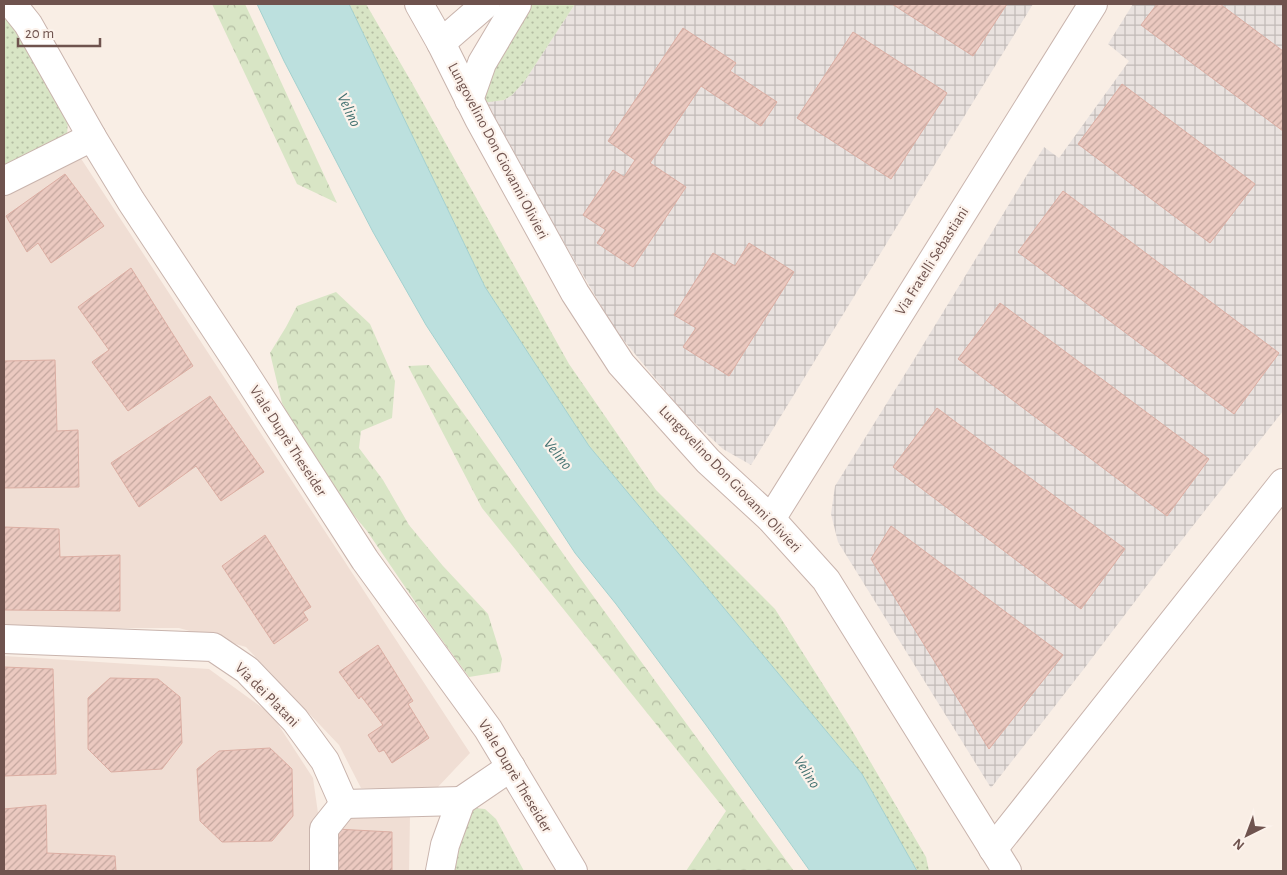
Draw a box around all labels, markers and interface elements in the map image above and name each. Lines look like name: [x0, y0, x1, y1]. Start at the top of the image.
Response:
scale bar: [18, 15, 100, 47]
text: 20 m: [25, 26, 54, 41]
street label: Lungovelino Don Giovanni Olivieri: [445, 60, 551, 242]
water label: Velino: [334, 91, 364, 130]
street label: Via Fratelli Sebastiani: [893, 204, 971, 318]
street label: Viale Duprè Theseider: [247, 383, 329, 499]
street label: Lungovelino Don Giovanni Olivieri: [656, 403, 804, 555]
water label: Velino: [541, 435, 576, 473]
street label: Via dei Platani: [232, 660, 302, 730]
street label: Viale Duprè Theseider: [475, 717, 555, 835]
water label: Velino: [791, 753, 824, 791]
north arrow: [1222, 810, 1272, 860]
text: N: [1231, 835, 1247, 852]

